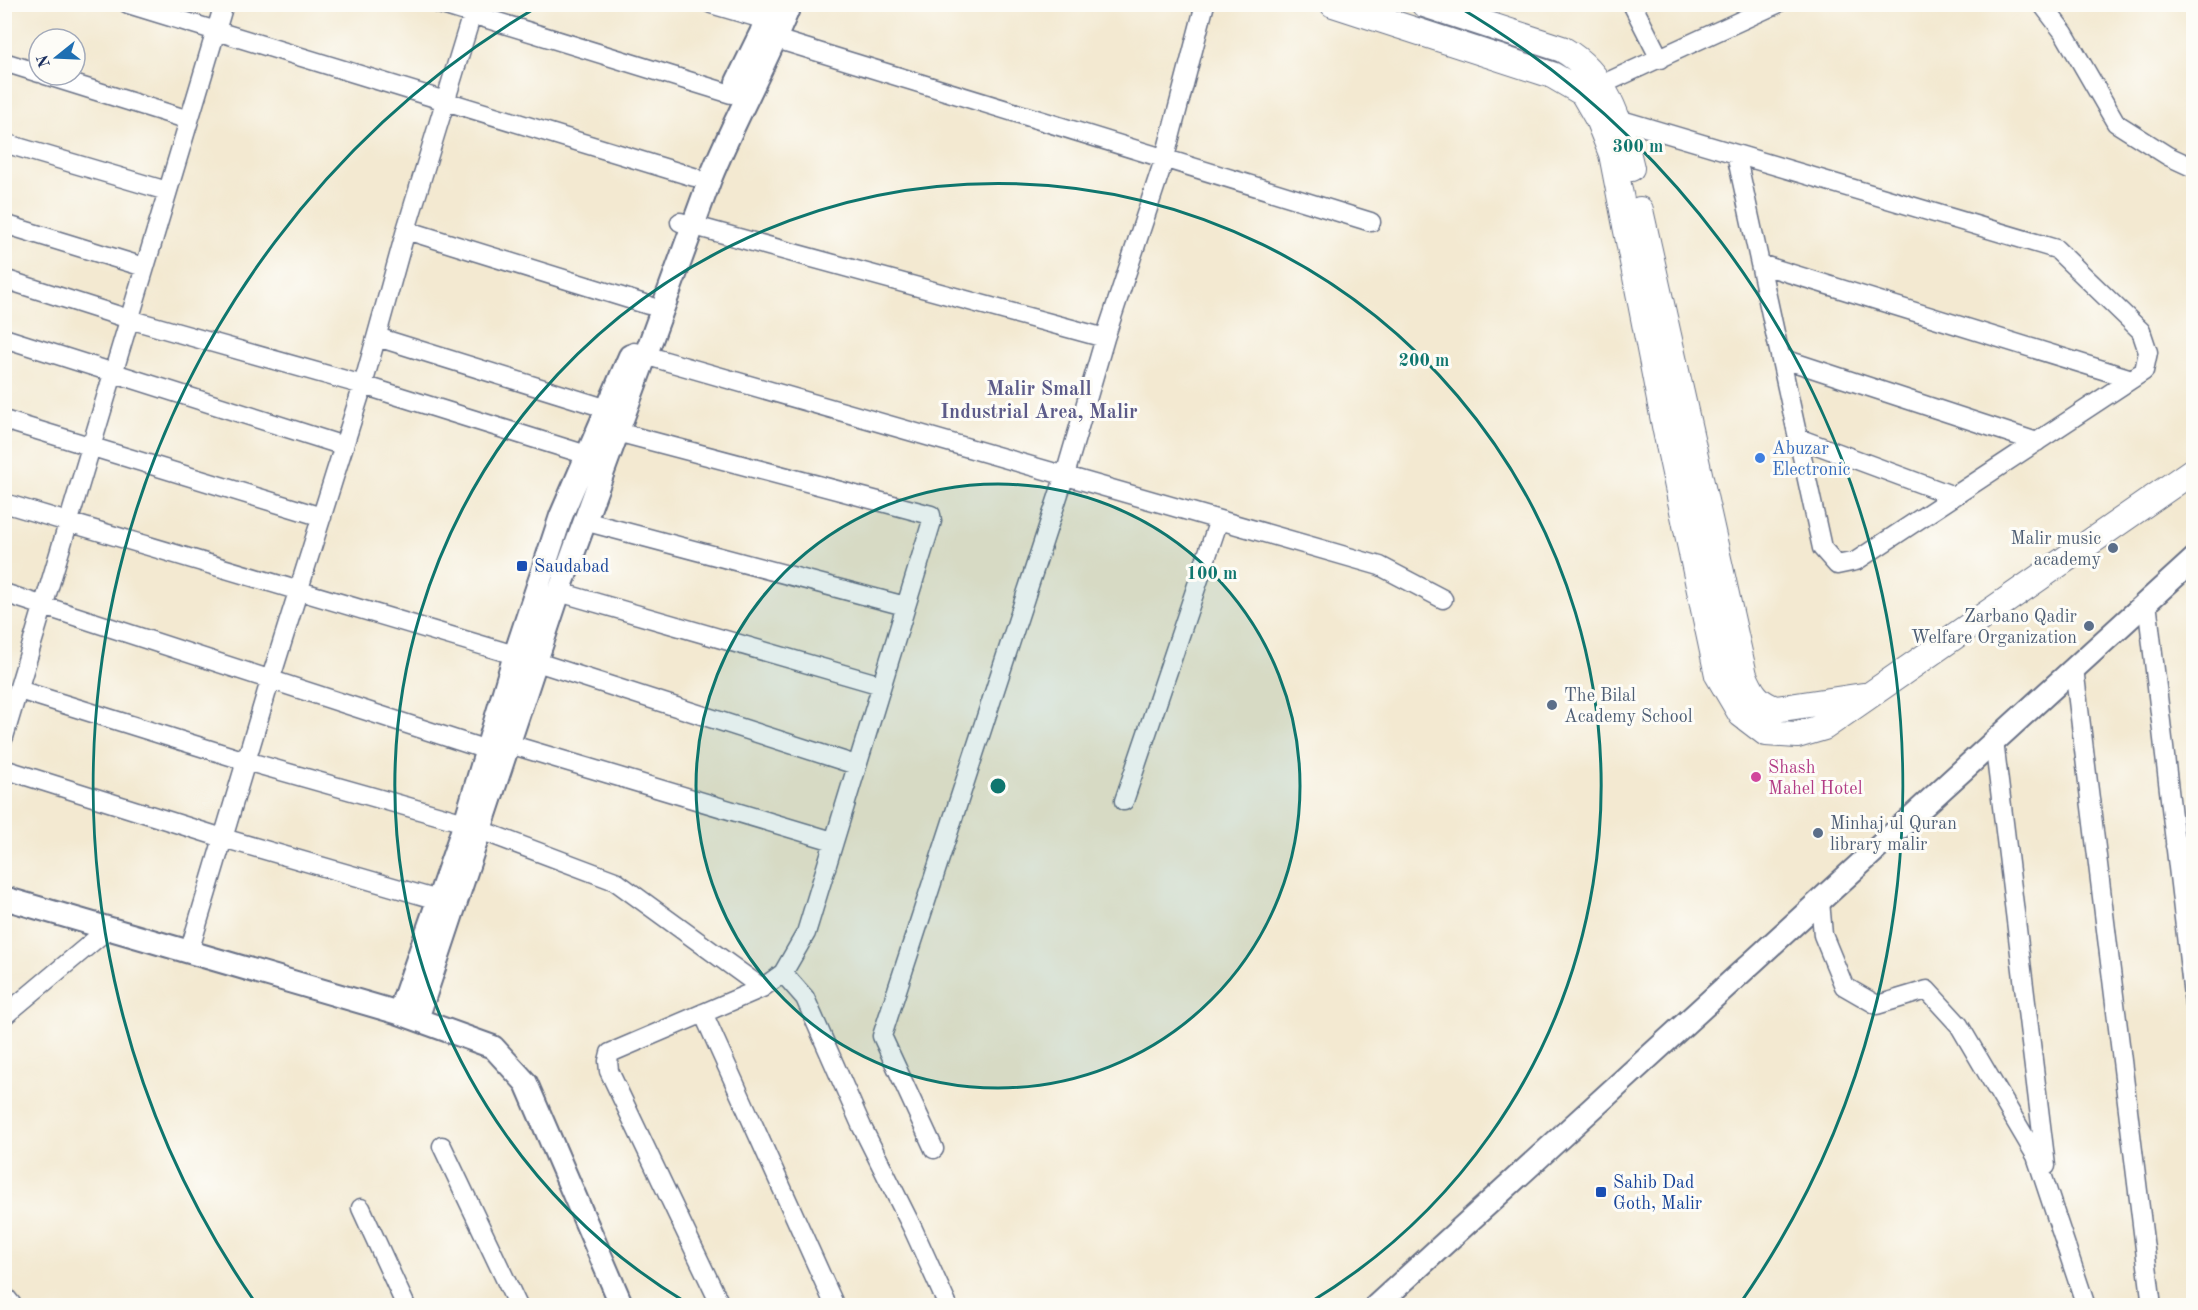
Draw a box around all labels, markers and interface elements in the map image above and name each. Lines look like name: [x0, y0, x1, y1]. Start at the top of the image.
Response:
north arrow: [27, 27, 87, 87]
text: N: [35, 52, 54, 69]
text: 300 m: [1613, 138, 1663, 156]
text: 200 m: [1399, 352, 1449, 370]
district label: Malir Small Industrial Area, Malir: [940, 380, 1138, 423]
place label: Abuzar Electronic: [1772, 440, 1851, 479]
marker: Abuzar Electronic: [1753, 451, 1767, 465]
place label: Malir music academy: [2010, 530, 2101, 569]
marker: Malir music academy: [2106, 541, 2120, 555]
place label: Saudabad: [534, 558, 609, 576]
marker: Saudabad: [515, 559, 529, 573]
text: 100 m: [1187, 565, 1237, 583]
place label: Zarbano Qadir Welfare Organization: [1911, 608, 2078, 647]
marker: Zarbano Qadir Welfare Organization: [2082, 619, 2096, 633]
place label: The Bilal Academy School: [1564, 687, 1693, 726]
marker: The Bilal Academy School: [1545, 698, 1559, 712]
place label: Shash Mahel Hotel: [1768, 759, 1863, 798]
marker: Shash Mahel Hotel: [1749, 770, 1763, 784]
centre of rings: [988, 776, 1008, 796]
place label: Minhaj ul Quran library malir: [1830, 815, 1957, 854]
marker: Minhaj ul Quran library malir: [1811, 826, 1825, 840]
place label: Sahib Dad Goth, Malir: [1613, 1174, 1703, 1213]
marker: Sahib Dad Goth, Malir: [1594, 1185, 1608, 1199]

